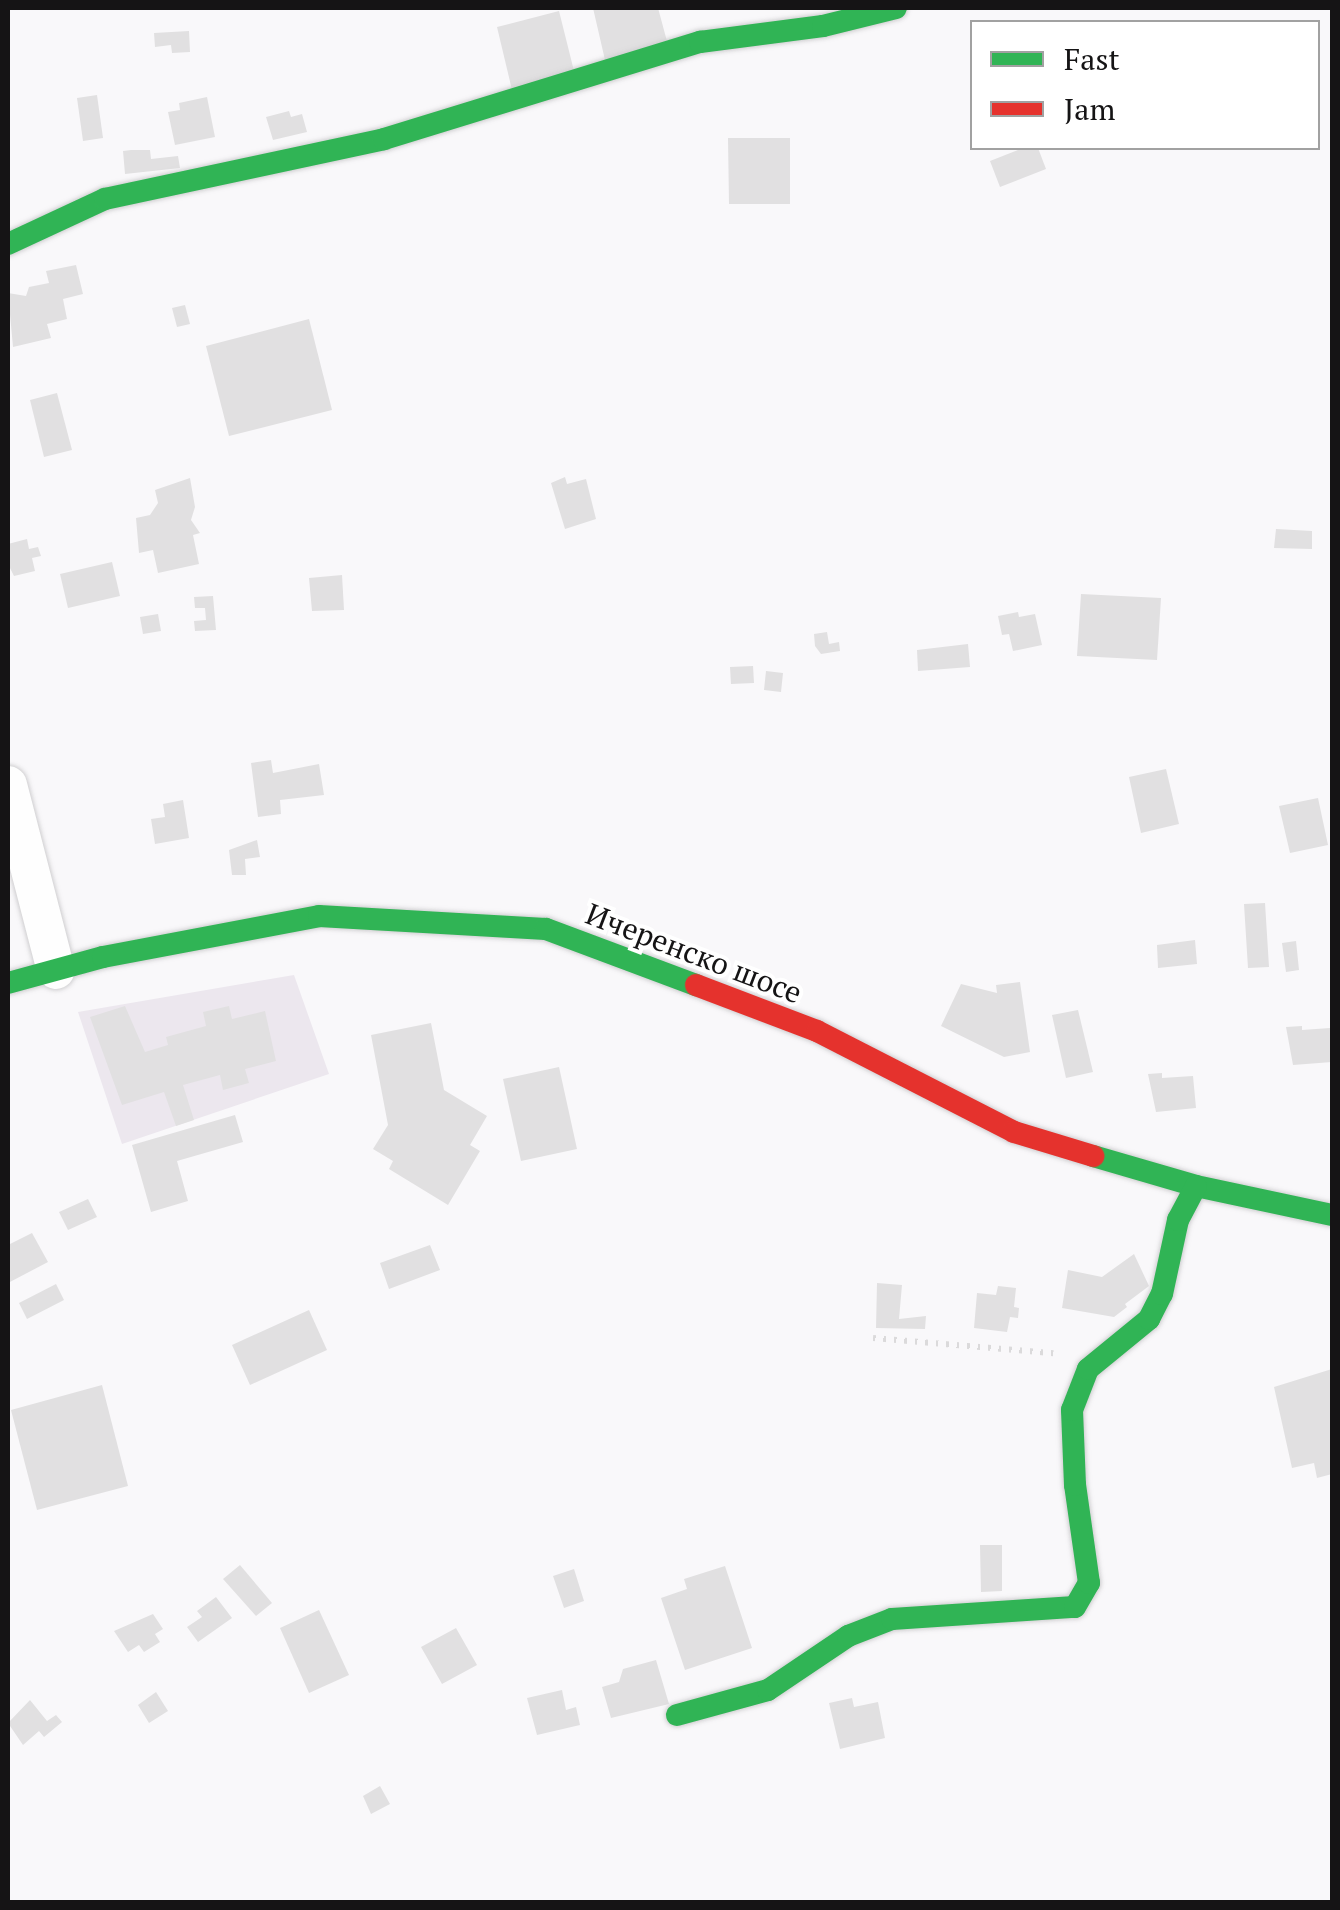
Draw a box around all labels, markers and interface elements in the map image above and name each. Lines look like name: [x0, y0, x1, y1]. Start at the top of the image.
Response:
legend: [970, 20, 1320, 150]
text: Fast: [1064, 39, 1120, 79]
text: Jam: [1064, 89, 1115, 129]
street label: Ичеренско шосе: [581, 895, 807, 1011]

